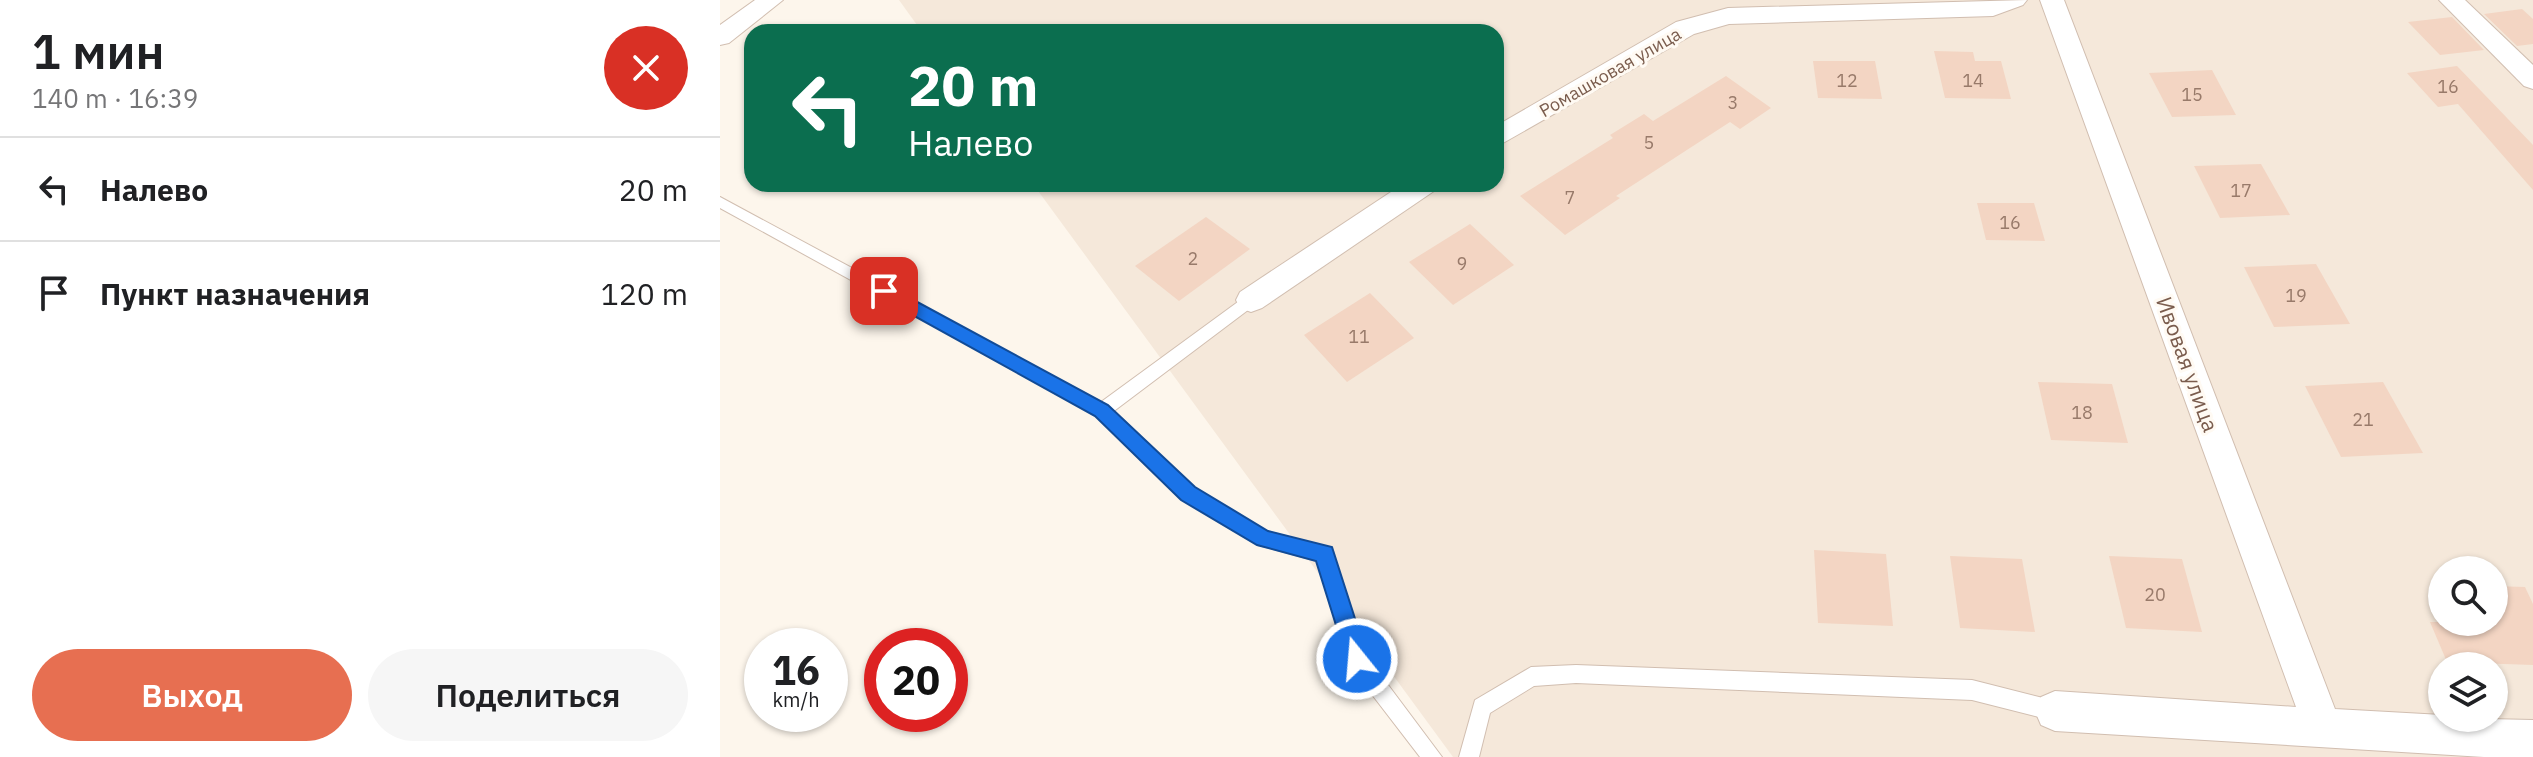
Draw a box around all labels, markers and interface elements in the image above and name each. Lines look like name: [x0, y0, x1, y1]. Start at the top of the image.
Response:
text: 1 мин: [32, 20, 165, 82]
street label: Ромашковая улица: [1535, 22, 1685, 122]
button: close: [604, 26, 688, 110]
text: 20 m: [908, 49, 1038, 121]
icon: left: [776, 56, 880, 160]
house number: 12: [1836, 69, 1858, 92]
house number: 14: [1962, 69, 1984, 92]
house number: 16: [2437, 75, 2459, 98]
text: 140 m · 16:39: [32, 81, 198, 115]
house number: 15: [2181, 83, 2203, 106]
house number: 3: [1728, 91, 1738, 114]
text: Налево: [908, 119, 1033, 166]
house number: 5: [1644, 131, 1654, 154]
icon: left: [32, 167, 76, 211]
text: Налево: [100, 170, 208, 209]
text: 20 m: [619, 170, 688, 209]
house number: 17: [2230, 179, 2252, 202]
house number: 7: [1565, 186, 1575, 209]
house number: 16: [1999, 211, 2021, 234]
house number: 2: [1188, 247, 1198, 270]
house number: 9: [1457, 252, 1467, 275]
pin: [850, 257, 918, 325]
icon: arrive: [862, 269, 906, 313]
icon: arrive: [32, 271, 76, 315]
text: Пункт назначения: [100, 274, 370, 313]
text: 120 m: [601, 274, 688, 313]
house number: 19: [2285, 284, 2307, 307]
street label: Ивовая улица: [2150, 292, 2226, 436]
house number: 11: [1348, 325, 1370, 348]
house number: 18: [2071, 401, 2093, 424]
house number: 21: [2352, 408, 2374, 431]
map controls: [2428, 556, 2508, 732]
button: search: [2428, 556, 2508, 636]
house number: 20: [2144, 583, 2166, 606]
position arrow: [1315, 617, 1399, 701]
speed limit sign: 20: [864, 628, 968, 732]
text: 16: [772, 644, 820, 696]
button: Выход: [32, 649, 352, 741]
button: Поделиться: [368, 649, 688, 741]
button: layers: [2428, 652, 2508, 732]
text: km/h: [772, 686, 820, 713]

